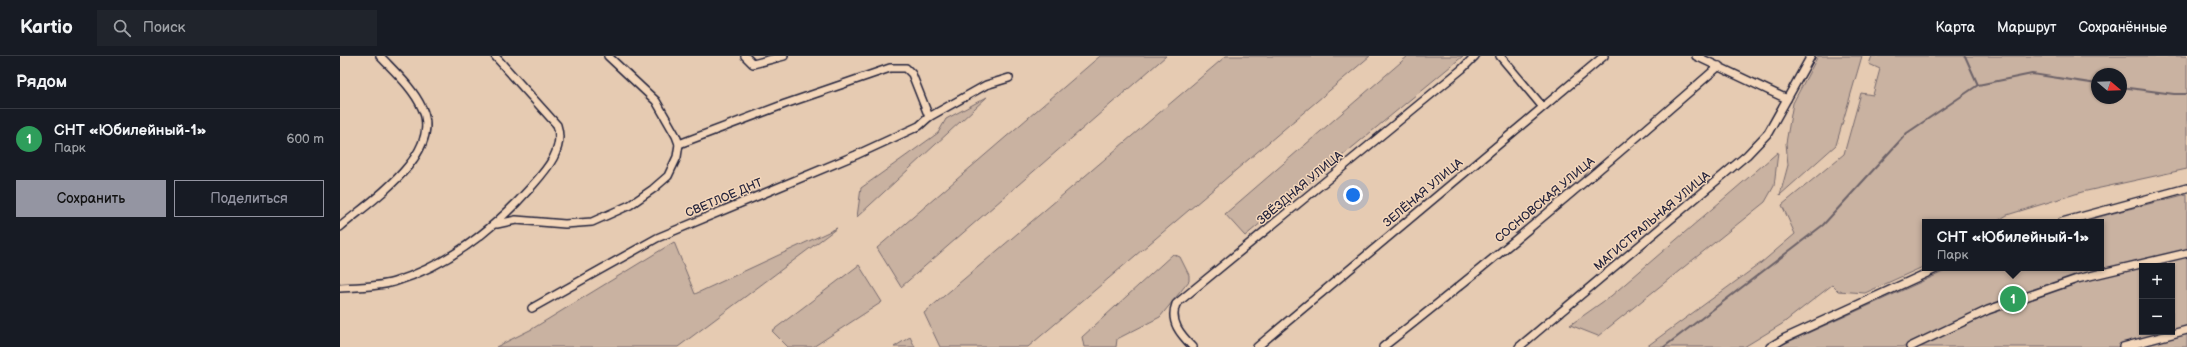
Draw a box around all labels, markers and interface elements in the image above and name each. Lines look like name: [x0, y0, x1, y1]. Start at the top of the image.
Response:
search box: [97, 10, 377, 46]
text: Kartio: [20, 16, 73, 39]
icon: search: [111, 17, 133, 39]
text: Поиск: [143, 18, 186, 37]
text: Карта: [1936, 19, 1975, 36]
text: Маршрут: [1997, 19, 2057, 36]
text: Сохранённые: [2079, 19, 2167, 36]
north arrow: [2091, 68, 2127, 104]
text: Рядом: [16, 72, 67, 92]
text: СНТ «Юбилейный-1»: [54, 121, 207, 140]
text: 1: [26, 131, 32, 147]
text: 600 m: [287, 131, 324, 147]
text: Парк: [54, 140, 86, 156]
street label: ЗВЁЗДНАЯ УЛИЦА: [1254, 147, 1346, 228]
street label: СОСНОВСКАЯ УЛИЦА: [1492, 153, 1598, 246]
street label: ЗЕЛЁНАЯ УЛИЦА: [1380, 154, 1466, 231]
street label: МАГИСТРАЛЬНАЯ УЛИЦА: [1591, 168, 1714, 274]
street label: СВЕТЛОЕ ДНТ: [683, 175, 765, 221]
button: Сохранить: [16, 180, 166, 217]
button: Поделиться: [174, 180, 324, 217]
your location: [1343, 185, 1363, 205]
popup: [1922, 219, 2104, 271]
text: СНТ «Юбилейный-1»: [1937, 228, 2089, 247]
text: Парк: [1937, 247, 1968, 263]
map controls: [2139, 263, 2175, 335]
button: +: [2139, 263, 2175, 299]
pin: 1: [2000, 284, 2026, 314]
button: −: [2139, 299, 2175, 335]

